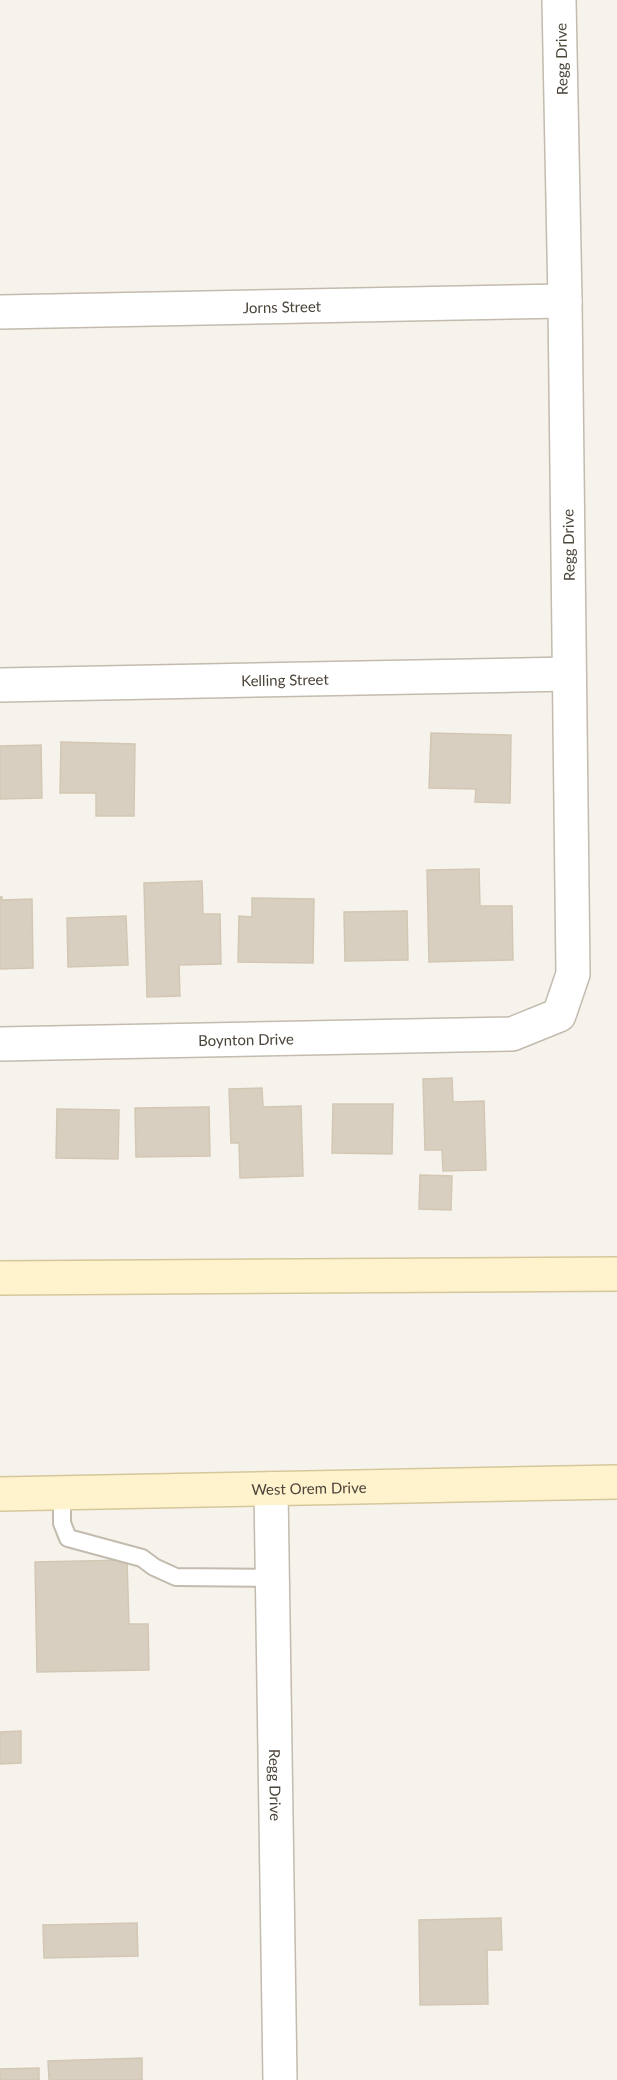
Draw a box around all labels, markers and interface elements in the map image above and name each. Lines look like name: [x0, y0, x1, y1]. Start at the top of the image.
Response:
street label: Regg Drive: [551, 23, 571, 95]
street label: Jorns Street: [243, 297, 322, 316]
street label: Regg Drive: [558, 509, 578, 581]
street label: Kelling Street: [241, 670, 330, 689]
street label: Boynton Drive: [198, 1029, 294, 1049]
street label: West Orem Drive: [251, 1478, 367, 1498]
street label: Regg Drive: [266, 1749, 285, 1821]

